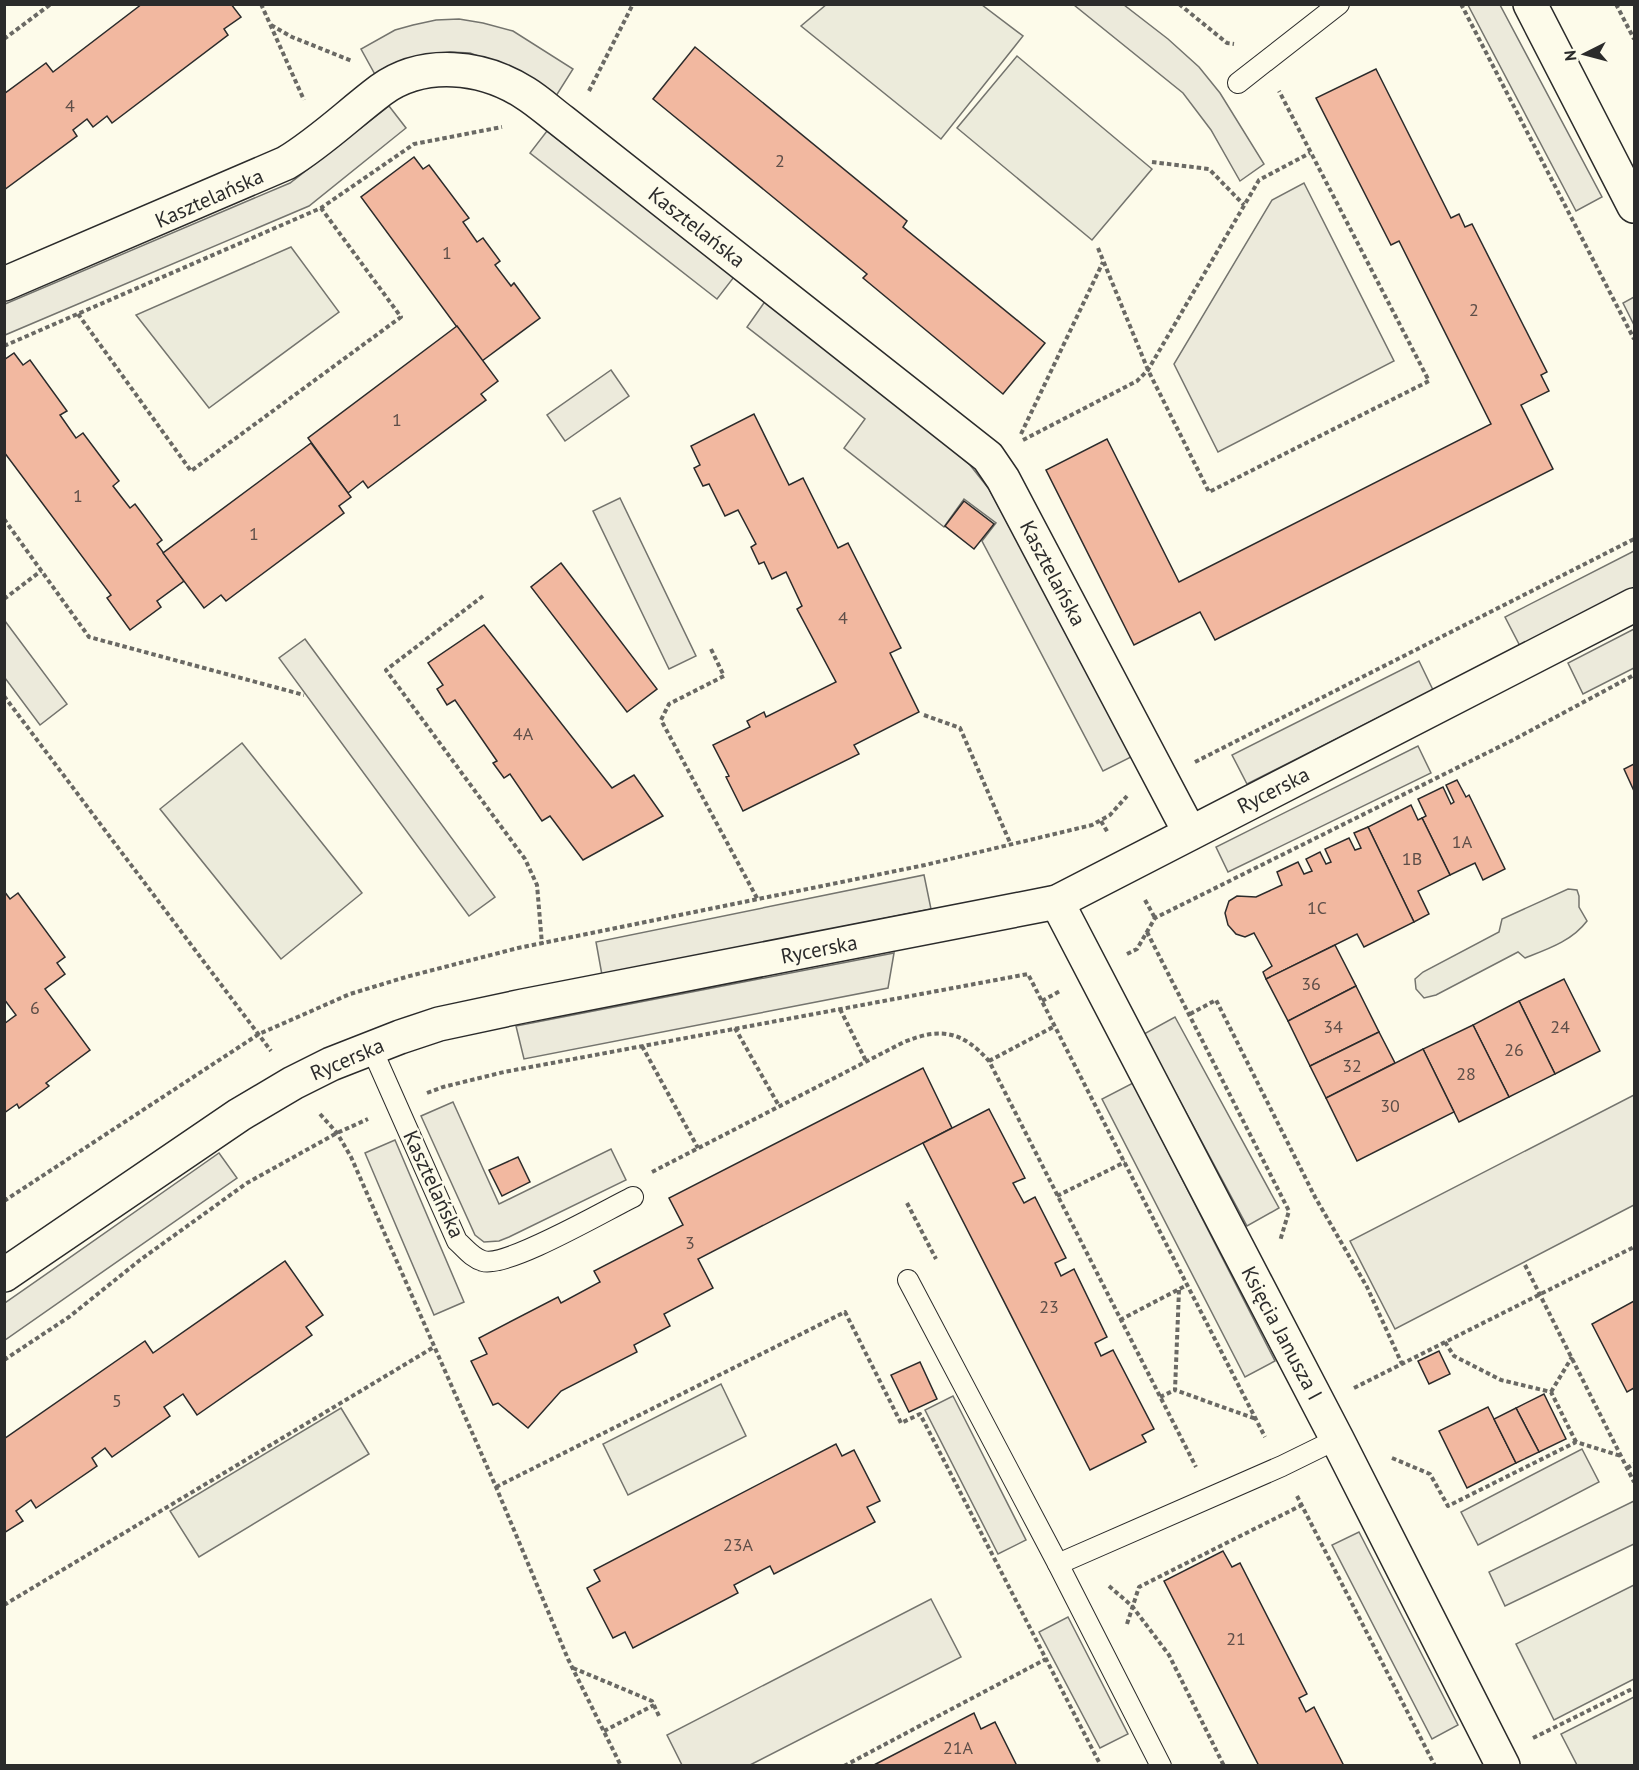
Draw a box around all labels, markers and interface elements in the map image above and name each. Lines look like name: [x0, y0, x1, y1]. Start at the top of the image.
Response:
north arrow: [1555, 24, 1615, 84]
text: N: [1560, 49, 1581, 62]
house number: 4: [65, 94, 75, 117]
house number: 2: [775, 149, 785, 172]
street label: Kasztelańska: [151, 162, 267, 234]
street label: Kasztelańska: [643, 181, 751, 273]
house number: 1: [442, 241, 452, 264]
house number: 2: [1469, 298, 1479, 321]
house number: 1: [392, 408, 402, 431]
house number: 1: [73, 484, 83, 507]
street label: Kasztelańska: [1014, 516, 1092, 630]
house number: 1: [249, 522, 259, 545]
house number: 4: [838, 606, 848, 629]
house number: 4A: [513, 722, 534, 745]
street label: Rycerska: [1232, 760, 1314, 820]
house number: 1A: [1452, 830, 1473, 853]
house number: 1B: [1402, 847, 1422, 870]
house number: 1C: [1307, 896, 1327, 919]
street label: Rycerska: [778, 928, 860, 970]
house number: 36: [1301, 972, 1321, 995]
house number: 6: [30, 996, 40, 1019]
house number: 34: [1323, 1015, 1343, 1038]
house number: 24: [1550, 1015, 1570, 1038]
street label: Rycerska: [306, 1031, 388, 1087]
house number: 26: [1504, 1038, 1524, 1061]
house number: 32: [1342, 1054, 1362, 1077]
house number: 28: [1456, 1062, 1476, 1085]
house number: 30: [1380, 1094, 1400, 1117]
street label: Kasztelańska: [397, 1126, 471, 1242]
house number: 3: [685, 1231, 695, 1254]
street label: Księcia Janusza I: [1235, 1261, 1329, 1405]
house number: 23: [1039, 1295, 1059, 1318]
house number: 5: [112, 1389, 122, 1412]
house number: 23A: [723, 1533, 754, 1556]
house number: 21: [1226, 1627, 1246, 1650]
house number: 21A: [943, 1736, 974, 1759]

